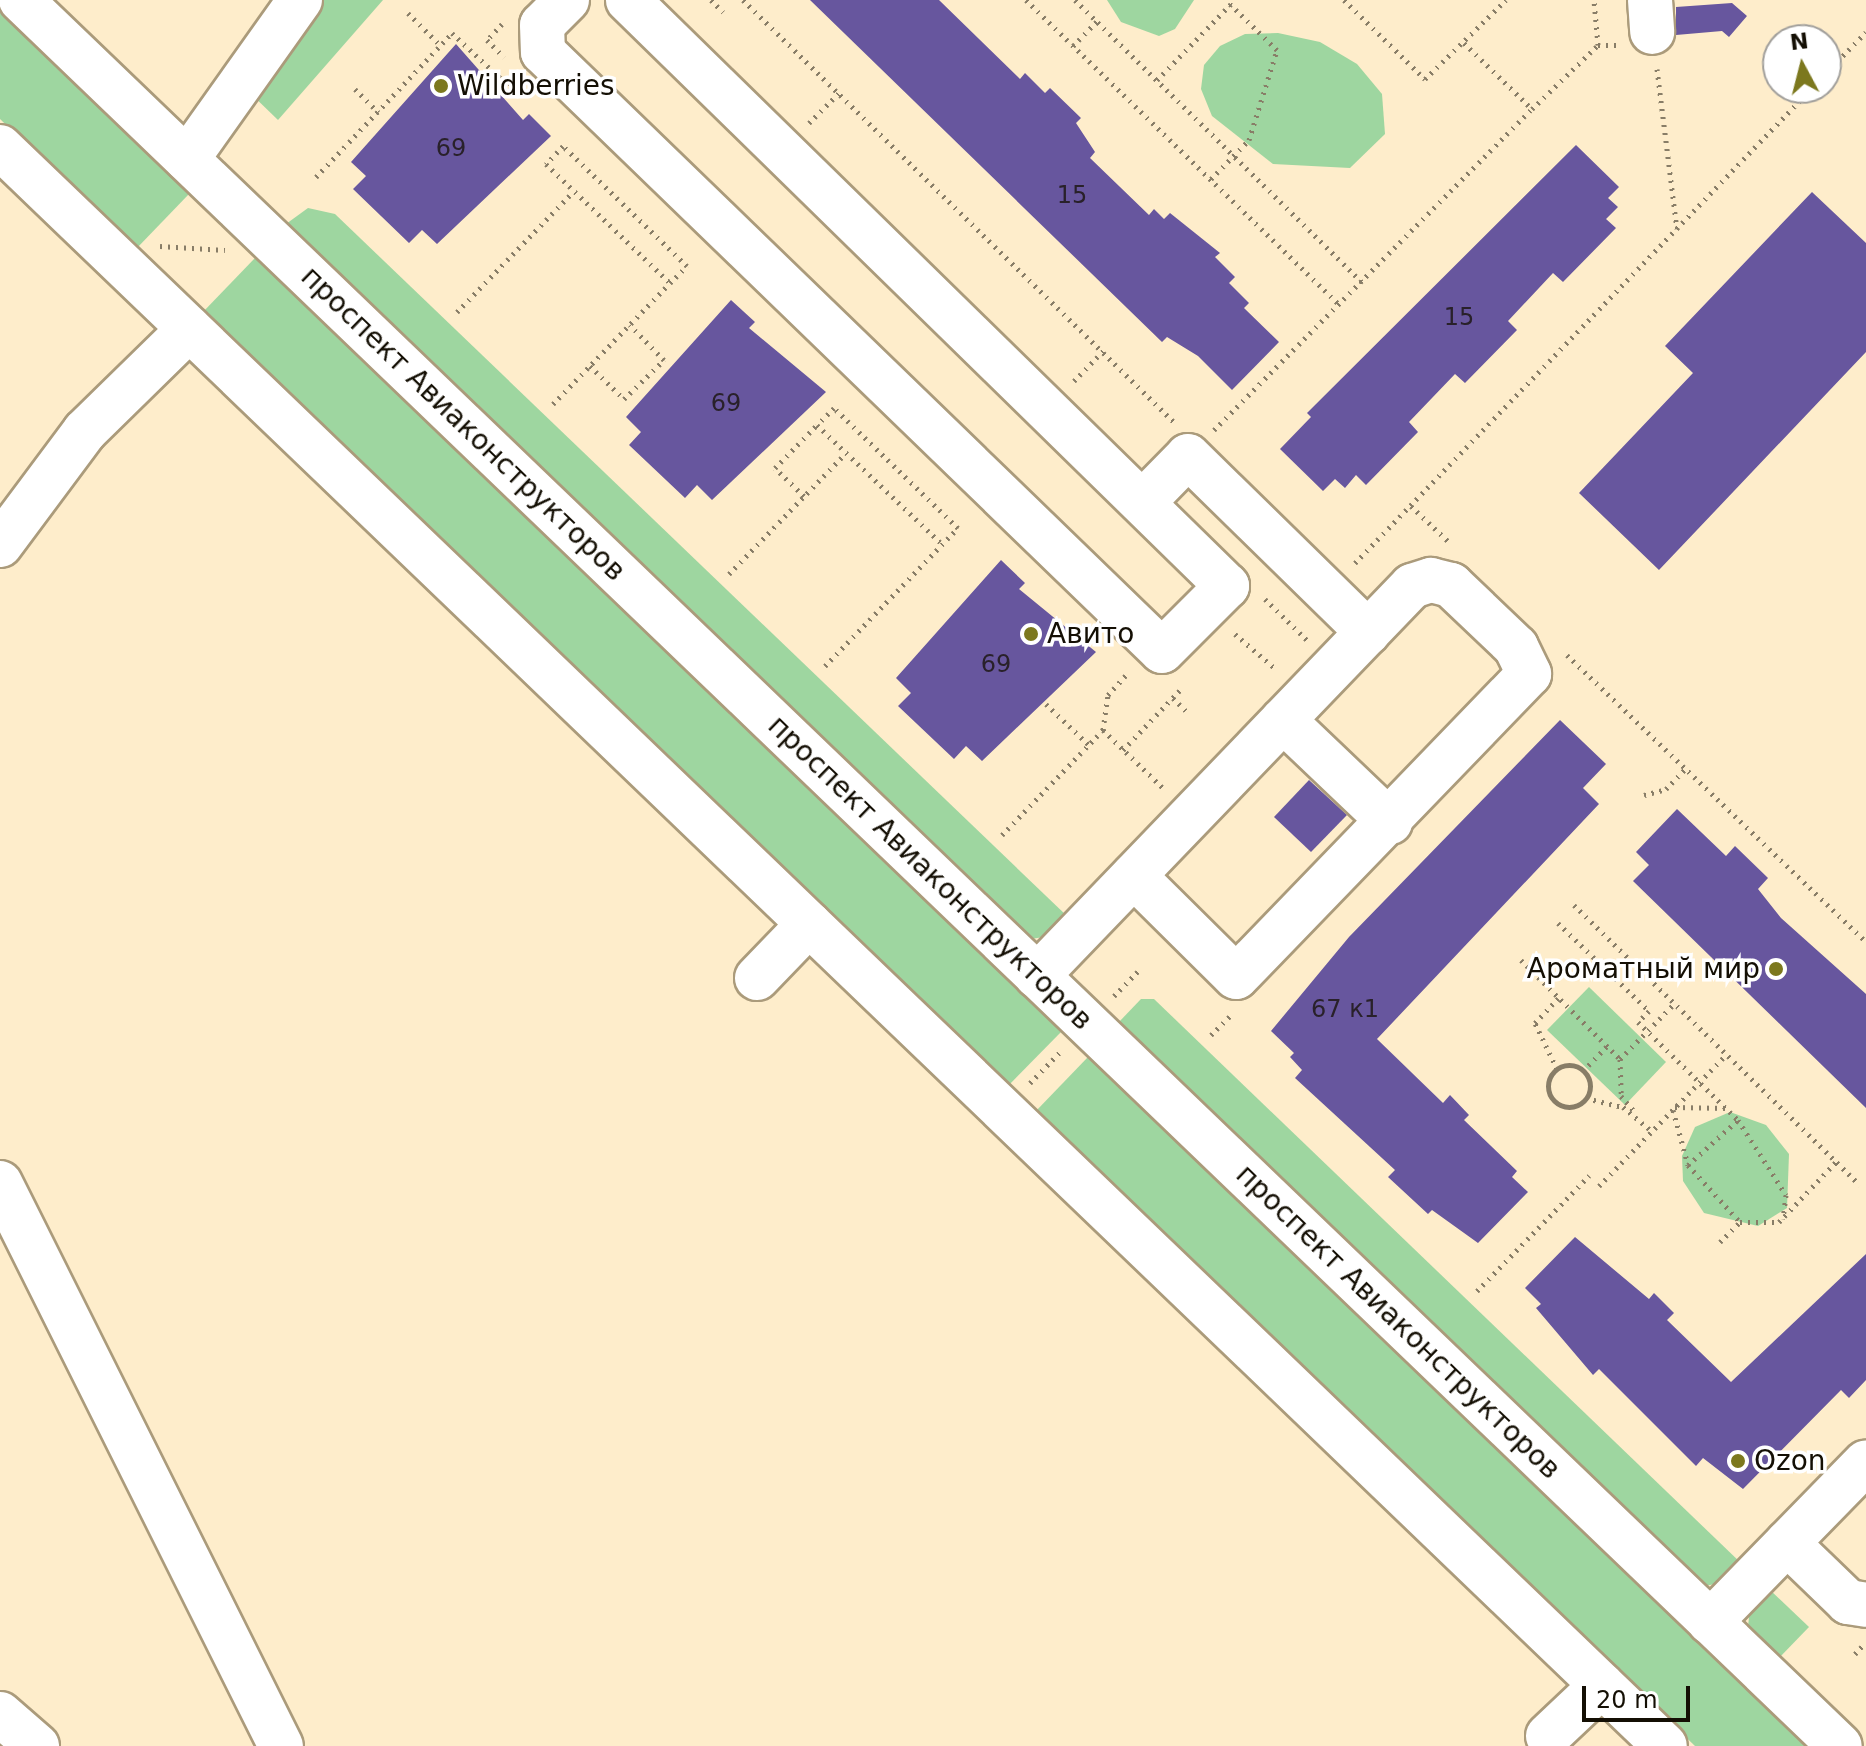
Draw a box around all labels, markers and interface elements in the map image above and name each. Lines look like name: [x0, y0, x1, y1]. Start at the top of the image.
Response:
north arrow: [1762, 24, 1842, 104]
text: N: [1789, 28, 1810, 55]
place label: Wildberries: [457, 69, 615, 103]
marker: Wildberries: [432, 77, 450, 95]
house number: 69: [436, 135, 466, 163]
house number: 15: [1057, 182, 1087, 210]
street label: проспект Авиаконструкторов: [294, 260, 632, 588]
house number: 15: [1444, 304, 1474, 332]
house number: 69: [711, 390, 741, 418]
place label: Авито: [1047, 617, 1134, 651]
marker: Авито: [1022, 625, 1040, 643]
house number: 69: [981, 651, 1011, 679]
street label: проспект Авиаконструкторов: [761, 709, 1099, 1037]
place label: Ароматный мир: [1527, 952, 1760, 986]
marker: Ароматный мир: [1767, 960, 1785, 978]
house number: 67 к1: [1311, 996, 1379, 1024]
street label: проспект Авиаконструкторов: [1229, 1158, 1567, 1486]
place label: Ozon: [1754, 1444, 1826, 1478]
marker: Ozon: [1729, 1452, 1747, 1470]
scale bar: [1586, 1670, 1694, 1720]
text: 20 m: [1596, 1686, 1658, 1714]

